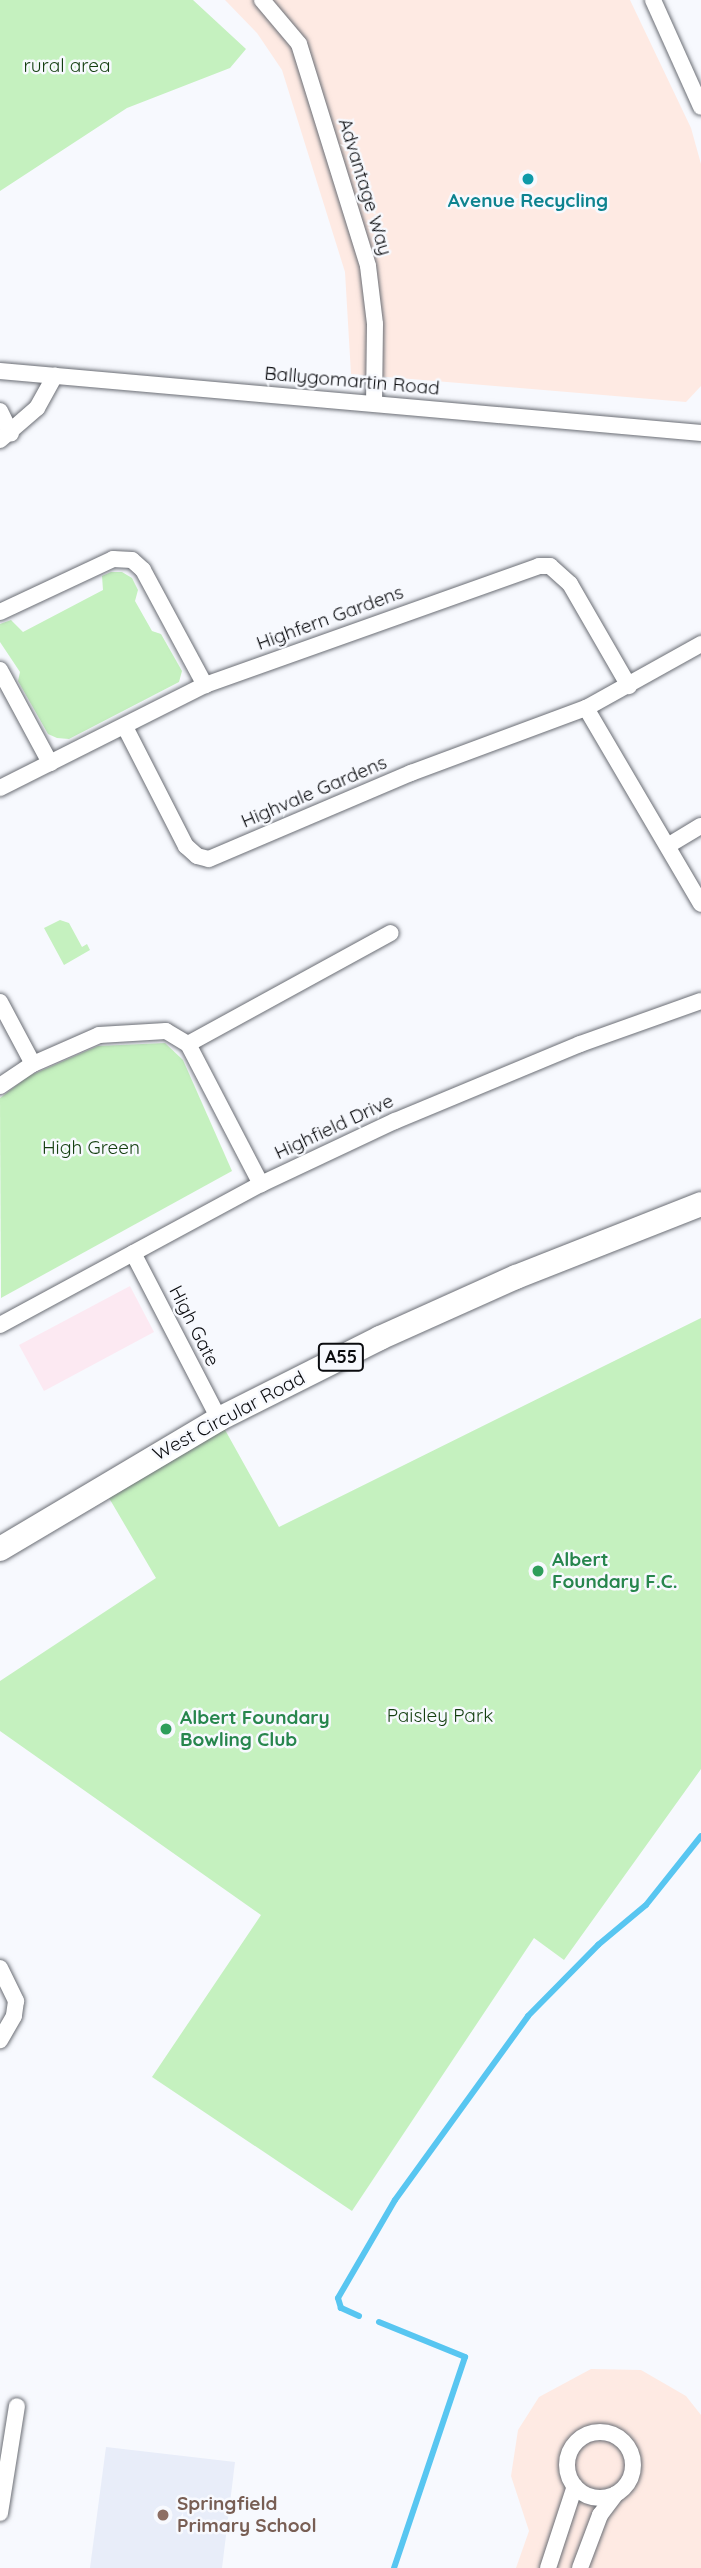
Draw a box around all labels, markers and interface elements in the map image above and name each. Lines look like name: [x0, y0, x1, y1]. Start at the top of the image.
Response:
park label: rural area: [23, 55, 111, 77]
street label: Advantage Way: [333, 116, 397, 258]
marker: Avenue Recycling: [520, 171, 536, 187]
place label: Avenue Recycling: [448, 190, 608, 212]
street label: Ballygomartin Road: [263, 362, 441, 400]
street label: Highfern Gardens: [253, 581, 407, 655]
street label: Highvale Gardens: [238, 751, 390, 833]
street label: Highfield Drive: [271, 1089, 397, 1165]
park label: High Green: [42, 1137, 140, 1159]
street label: High Gate: [164, 1282, 224, 1370]
road number: A55: [316, 1342, 366, 1372]
street label: West Circular Road: [149, 1366, 309, 1466]
place label: Albert Foundary F.C.: [552, 1549, 677, 1593]
marker: Albert Foundary F.C.: [530, 1563, 546, 1579]
park label: Paisley Park: [387, 1705, 493, 1727]
place label: Albert Foundary Bowling Club: [180, 1707, 330, 1751]
marker: Albert Foundary Bowling Club: [158, 1721, 174, 1737]
place label: Springfield Primary School: [177, 2493, 317, 2537]
marker: Springfield Primary School: [155, 2507, 171, 2523]

